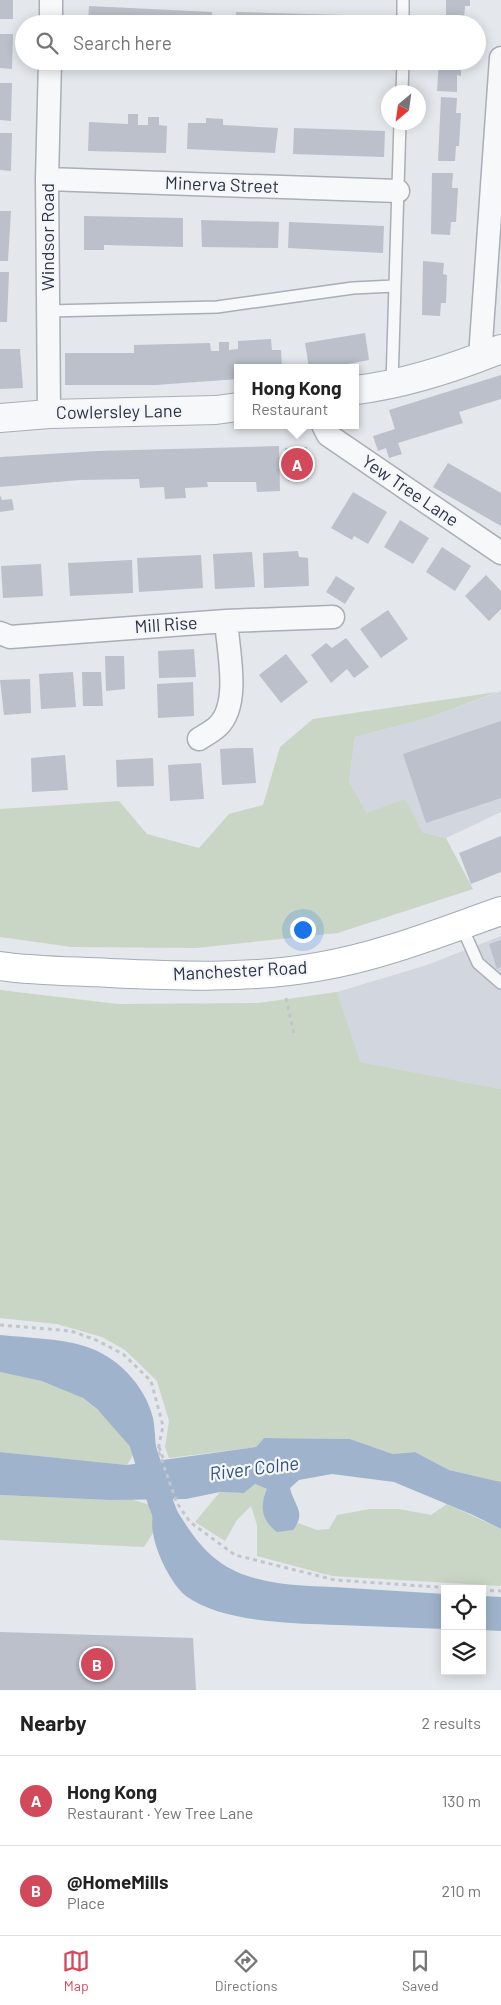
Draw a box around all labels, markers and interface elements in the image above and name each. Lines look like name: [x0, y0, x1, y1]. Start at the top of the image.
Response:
search box: [15, 15, 486, 70]
icon: search: [33, 29, 61, 57]
text: Search here: [73, 31, 172, 54]
north arrow: [381, 85, 426, 130]
street label: Minerva Street: [165, 171, 279, 197]
street label: Windsor Road: [36, 183, 58, 291]
popup: [234, 364, 359, 429]
text: Hong Kong: [251, 376, 342, 399]
street label: Cowlersley Lane: [56, 399, 182, 423]
text: Restaurant: [251, 399, 328, 418]
pin: A: [281, 445, 313, 483]
street label: Yew Tree Lane: [358, 450, 463, 531]
street label: Mill Rise: [134, 611, 198, 637]
your location: [290, 917, 316, 943]
street label: Manchester Road: [172, 955, 308, 985]
water label: River Colne: [208, 1451, 300, 1484]
map controls: [441, 1585, 486, 1675]
button: locate: [441, 1585, 486, 1630]
button: layers: [441, 1630, 486, 1675]
pin: B: [81, 1645, 113, 1683]
text: Nearby: [20, 1710, 86, 1735]
text: 2 results: [422, 1713, 481, 1732]
text: Hong Kong: [67, 1780, 157, 1803]
text: A: [31, 1791, 41, 1810]
text: 130 m: [442, 1791, 481, 1810]
text: Restaurant · Yew Tree Lane: [67, 1803, 253, 1822]
text: @HomeMills: [67, 1870, 169, 1893]
text: B: [31, 1881, 41, 1900]
text: 210 m: [442, 1881, 481, 1900]
text: Place: [67, 1893, 105, 1912]
tab: Map: [62, 1947, 90, 1994]
tab: Directions: [215, 1947, 277, 1994]
tab: Saved: [402, 1947, 439, 1994]

